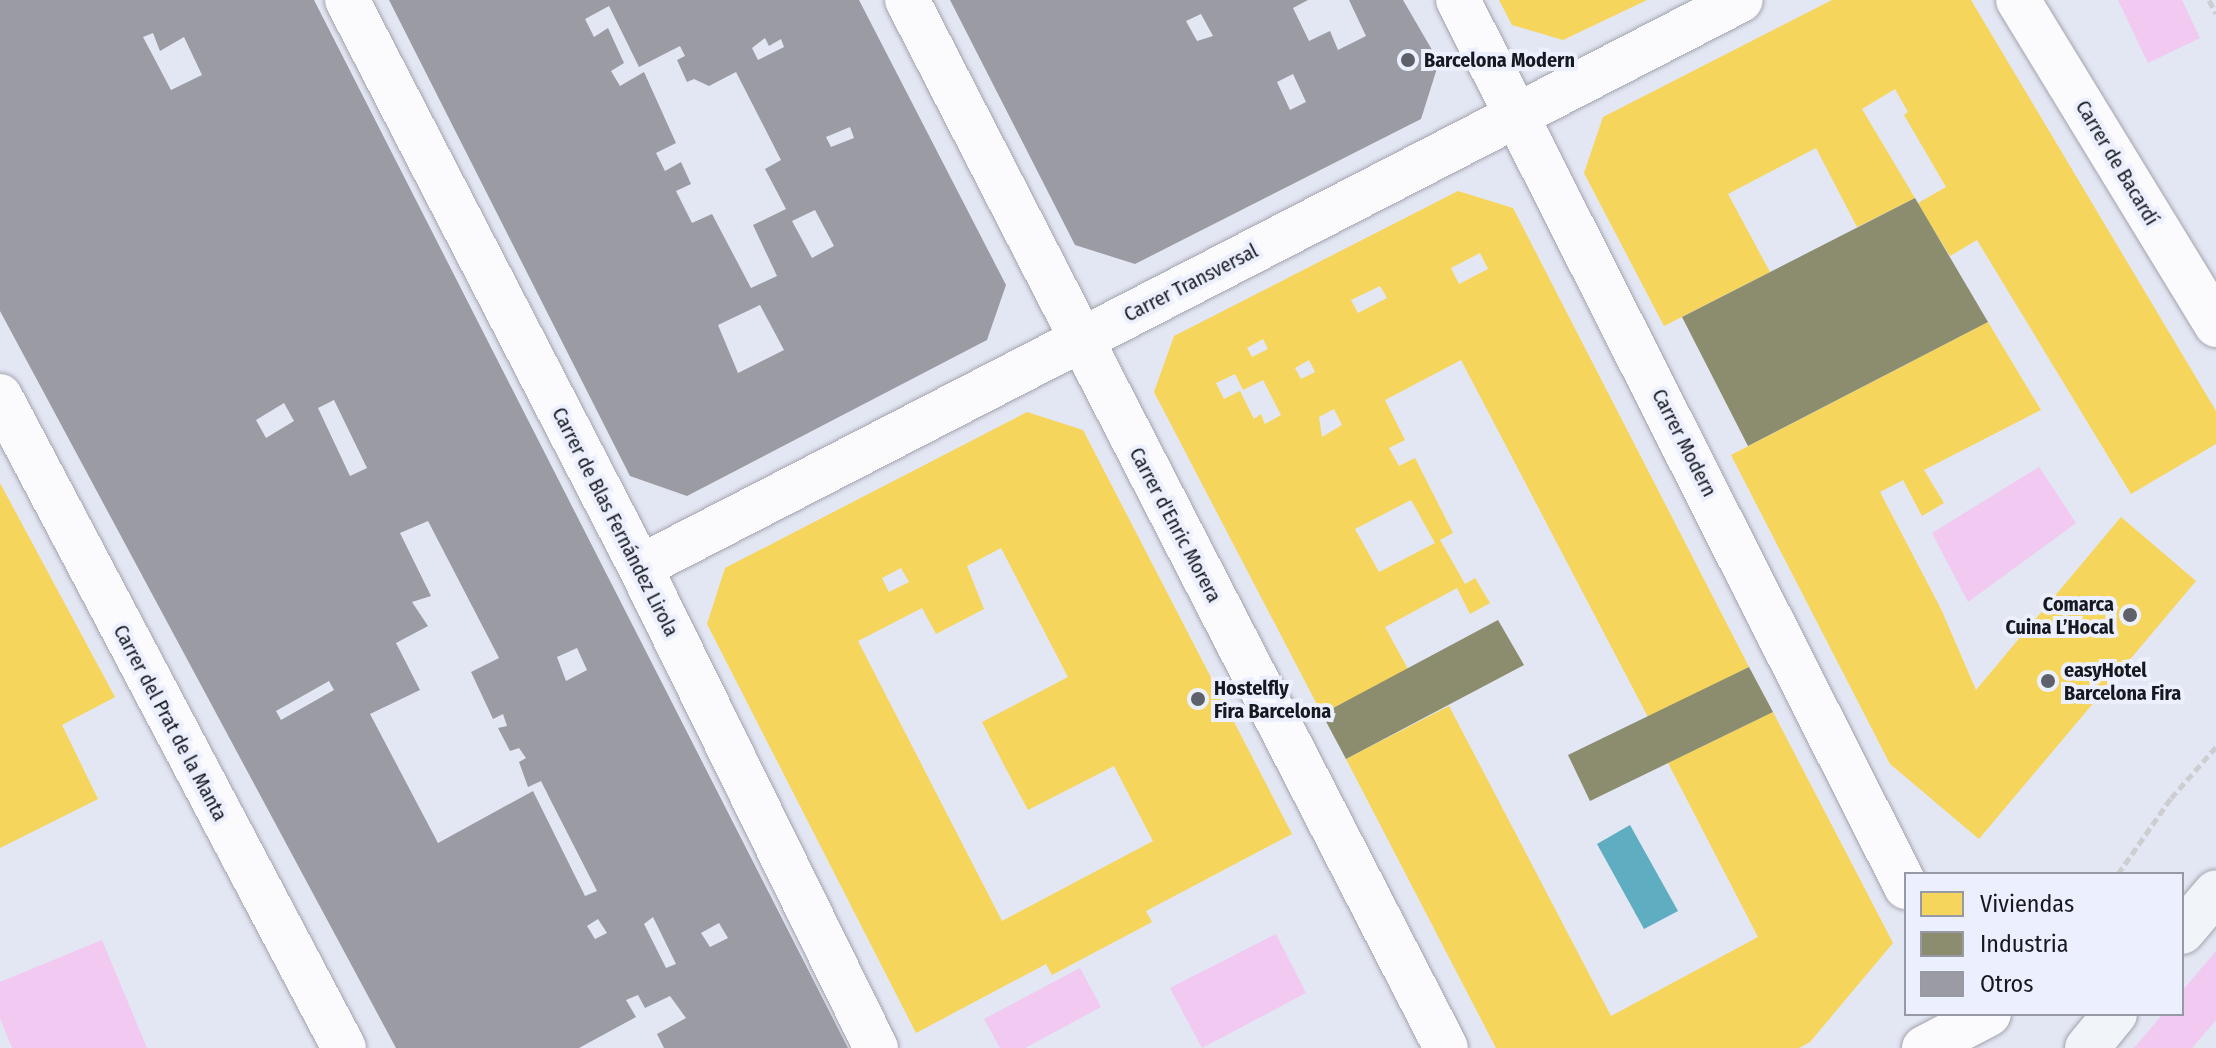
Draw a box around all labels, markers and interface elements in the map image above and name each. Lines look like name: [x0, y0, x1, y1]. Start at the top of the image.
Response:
place label: Barcelona Modern: [1424, 48, 1575, 72]
marker: Barcelona Modern: [1399, 51, 1417, 69]
street label: Carrer de Bacardí: [2070, 96, 2164, 230]
street label: Carrer Transversal: [1120, 239, 1262, 327]
street label: Carrer Modern: [1647, 385, 1721, 501]
street label: Carrer de Blas Fernández Lirola: [547, 404, 683, 640]
street label: Carrer d'Enric Morera: [1124, 444, 1226, 606]
place label: Comarca Cuina L’Hocal: [2005, 592, 2114, 639]
marker: Comarca Cuina L’Hocal: [2121, 606, 2139, 624]
street label: Carrer del Prat de la Manta: [108, 621, 232, 825]
place label: easyHotel Barcelona Fira: [2064, 658, 2181, 705]
marker: easyHotel Barcelona Fira: [2039, 672, 2057, 690]
place label: Hostelfly Fira Barcelona: [1214, 676, 1331, 723]
marker: Hostelfly Fira Barcelona: [1189, 690, 1207, 708]
legend: [1904, 872, 2184, 1016]
text: Viviendas: [1980, 890, 2074, 918]
text: Industria: [1980, 930, 2069, 958]
text: Otros: [1980, 970, 2034, 998]

